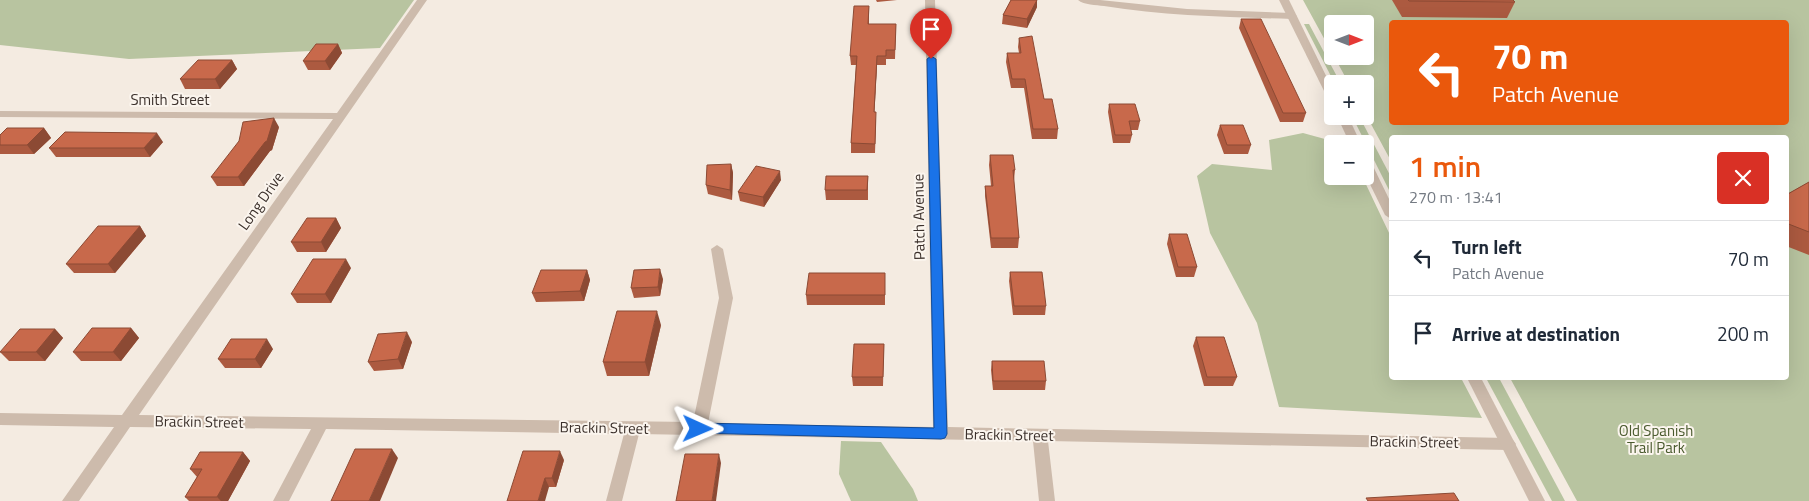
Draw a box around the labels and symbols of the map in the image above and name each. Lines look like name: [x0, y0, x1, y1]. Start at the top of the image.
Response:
pin: [910, 8, 952, 59]
north arrow: [1324, 15, 1374, 65]
street label: Smith Street: [130, 88, 210, 111]
street label: Long Drive: [232, 167, 289, 235]
street label: Patch Avenue: [906, 174, 931, 260]
position arrow: [671, 402, 723, 454]
street label: Brackin Street: [154, 409, 244, 434]
street label: Brackin Street: [559, 415, 649, 440]
park label: Old Spanish Trail Park: [1619, 419, 1693, 459]
street label: Brackin Street: [964, 422, 1054, 447]
street label: Brackin Street: [1369, 429, 1459, 454]

